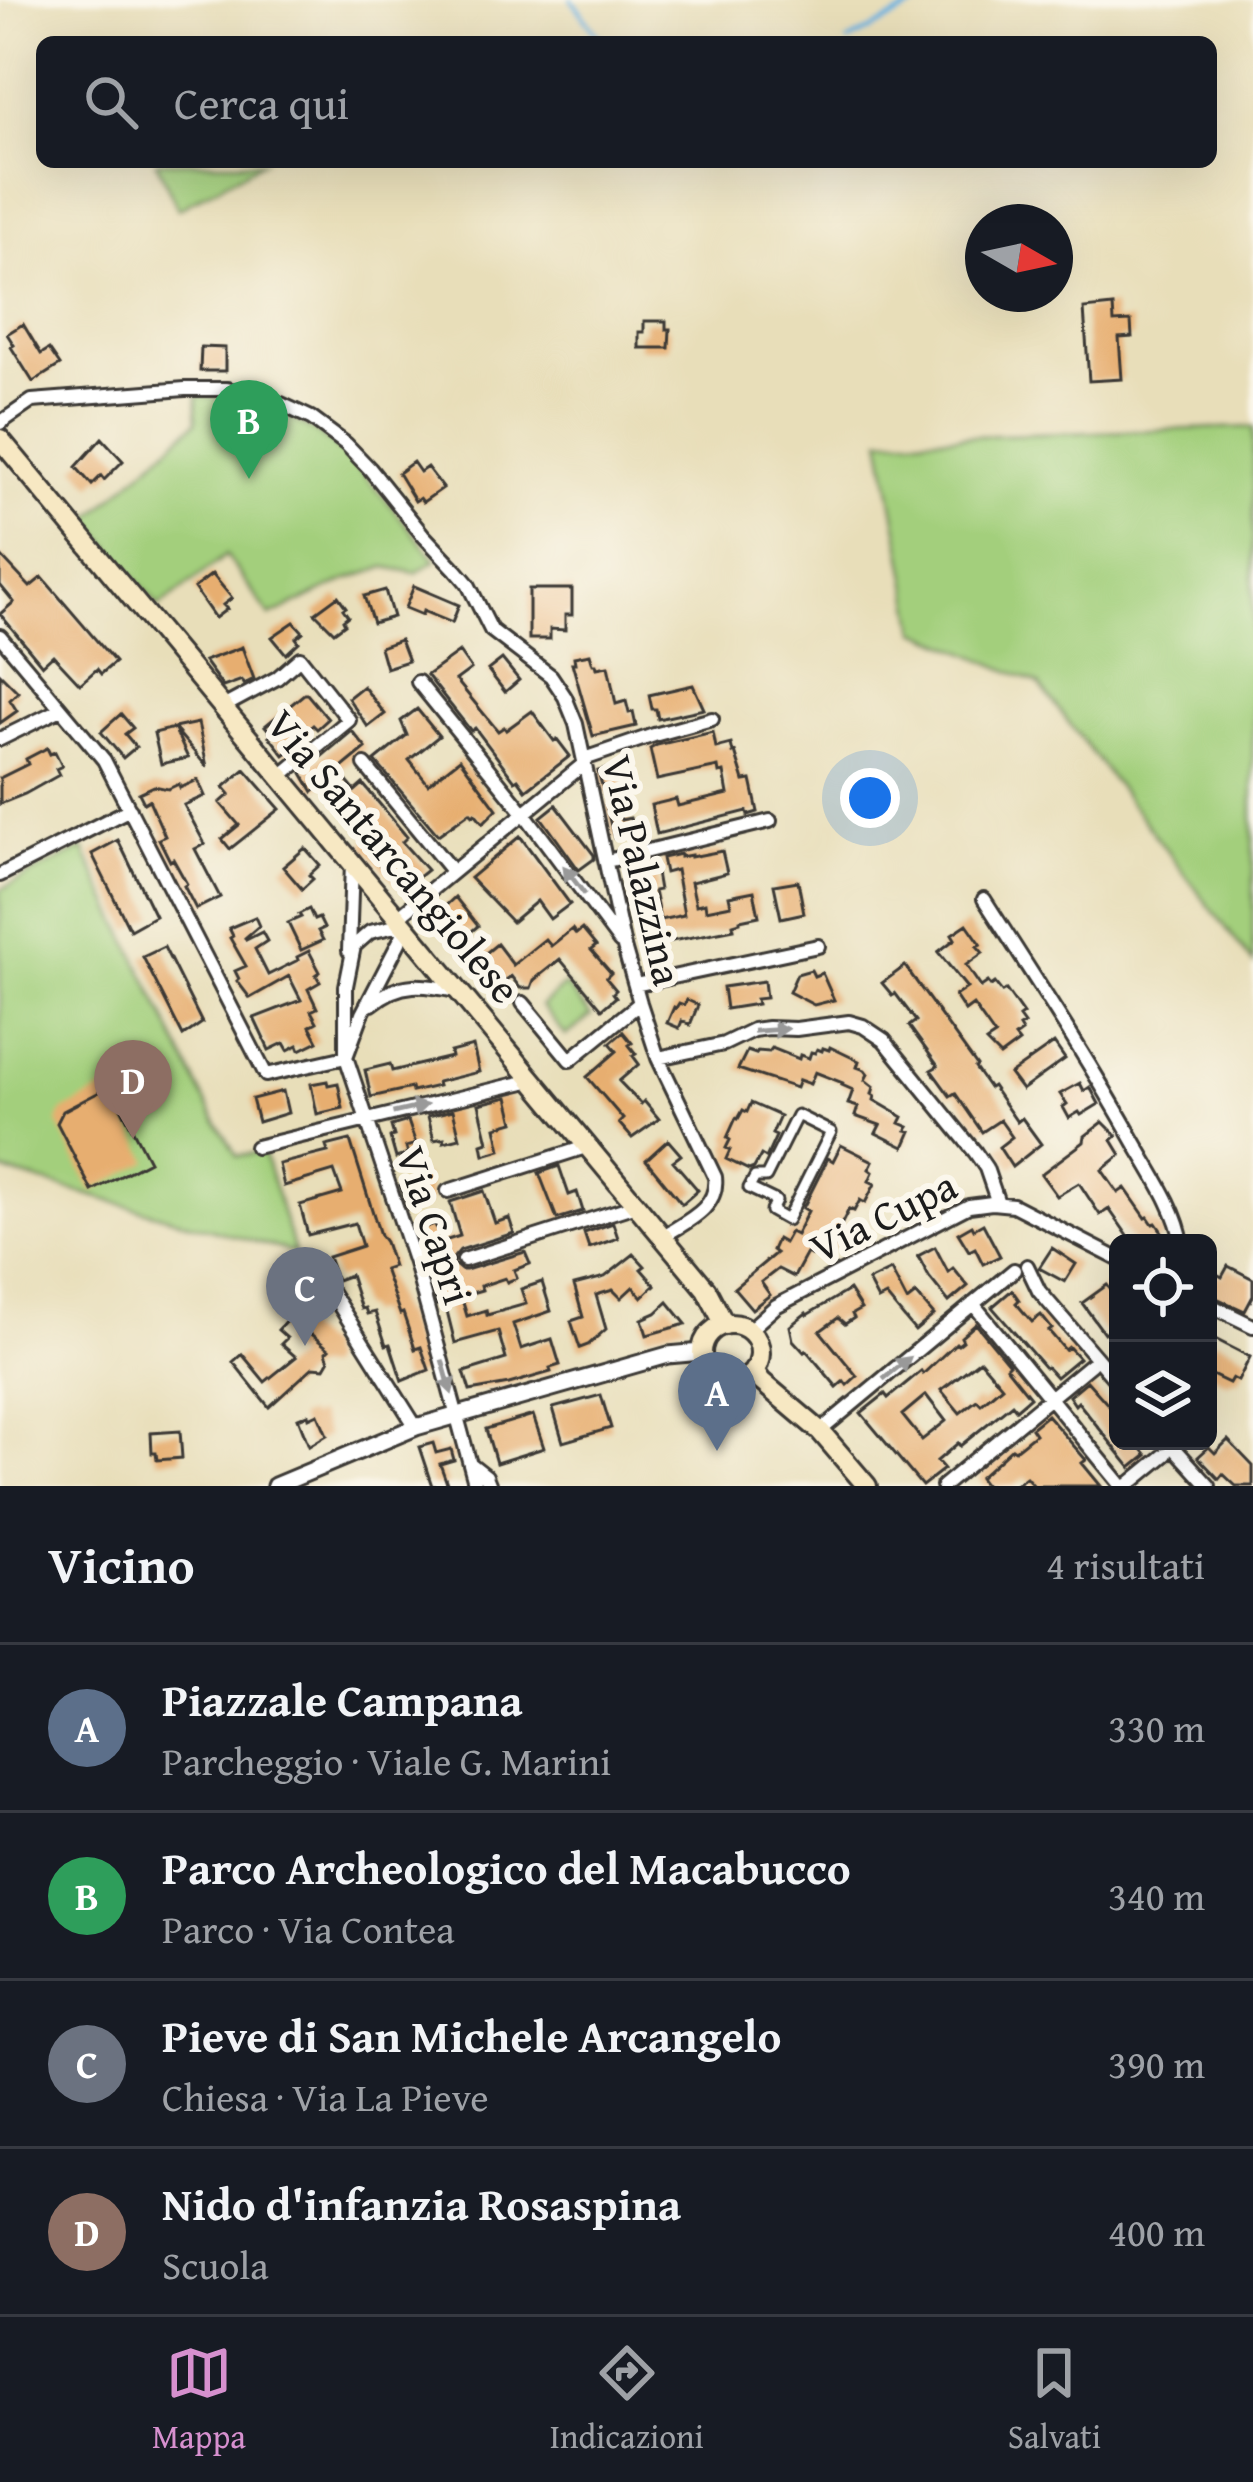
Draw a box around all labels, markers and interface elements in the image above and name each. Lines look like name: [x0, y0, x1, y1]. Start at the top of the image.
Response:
search box: [36, 36, 1217, 168]
icon: search: [78, 69, 144, 135]
text: Cerca qui: [174, 70, 349, 135]
north arrow: [965, 204, 1073, 312]
pin: B: [210, 380, 288, 479]
street label: Via Santarcangiolese: [253, 695, 536, 1016]
street label: Via Palazzina: [587, 749, 700, 991]
your location: [840, 768, 900, 828]
one-way arrow: [562, 864, 586, 896]
one-way arrow: [752, 1020, 790, 1039]
pin: D: [94, 1040, 172, 1139]
one-way arrow: [392, 1099, 429, 1118]
street label: Via Capri: [381, 1138, 490, 1312]
street label: Via Cupa: [799, 1154, 967, 1277]
map controls: [1109, 1234, 1217, 1450]
button: locate: [1109, 1234, 1217, 1342]
pin: C: [266, 1247, 344, 1346]
button: layers: [1109, 1342, 1217, 1450]
pin: A: [678, 1352, 756, 1451]
one-way arrow: [881, 1356, 912, 1381]
one-way arrow: [439, 1359, 458, 1396]
text: Vicino: [48, 1527, 195, 1602]
text: 4 risultati: [1046, 1536, 1205, 1593]
text: Piazzale Campana: [162, 1667, 523, 1732]
text: A: [75, 1699, 99, 1756]
text: 330 m: [1108, 1699, 1205, 1756]
text: Parcheggio · Viale G. Marini: [162, 1732, 611, 1789]
text: Parco Archeologico del Macabucco: [162, 1835, 851, 1900]
text: B: [75, 1867, 99, 1924]
text: 340 m: [1108, 1867, 1205, 1924]
text: Parco · Via Contea: [162, 1900, 455, 1957]
text: Pieve di San Michele Arcangelo: [162, 2003, 781, 2068]
text: C: [76, 2035, 98, 2092]
text: 390 m: [1108, 2035, 1205, 2092]
text: Chiesa · Via La Pieve: [162, 2068, 488, 2125]
text: Nido d'infanzia Rosaspina: [162, 2171, 681, 2236]
text: D: [74, 2203, 100, 2260]
text: 400 m: [1108, 2203, 1205, 2260]
text: Scuola: [162, 2236, 269, 2293]
tab: Mappa: [152, 2340, 246, 2460]
tab: Indicazioni: [550, 2340, 704, 2460]
tab: Salvati: [1008, 2340, 1101, 2460]

